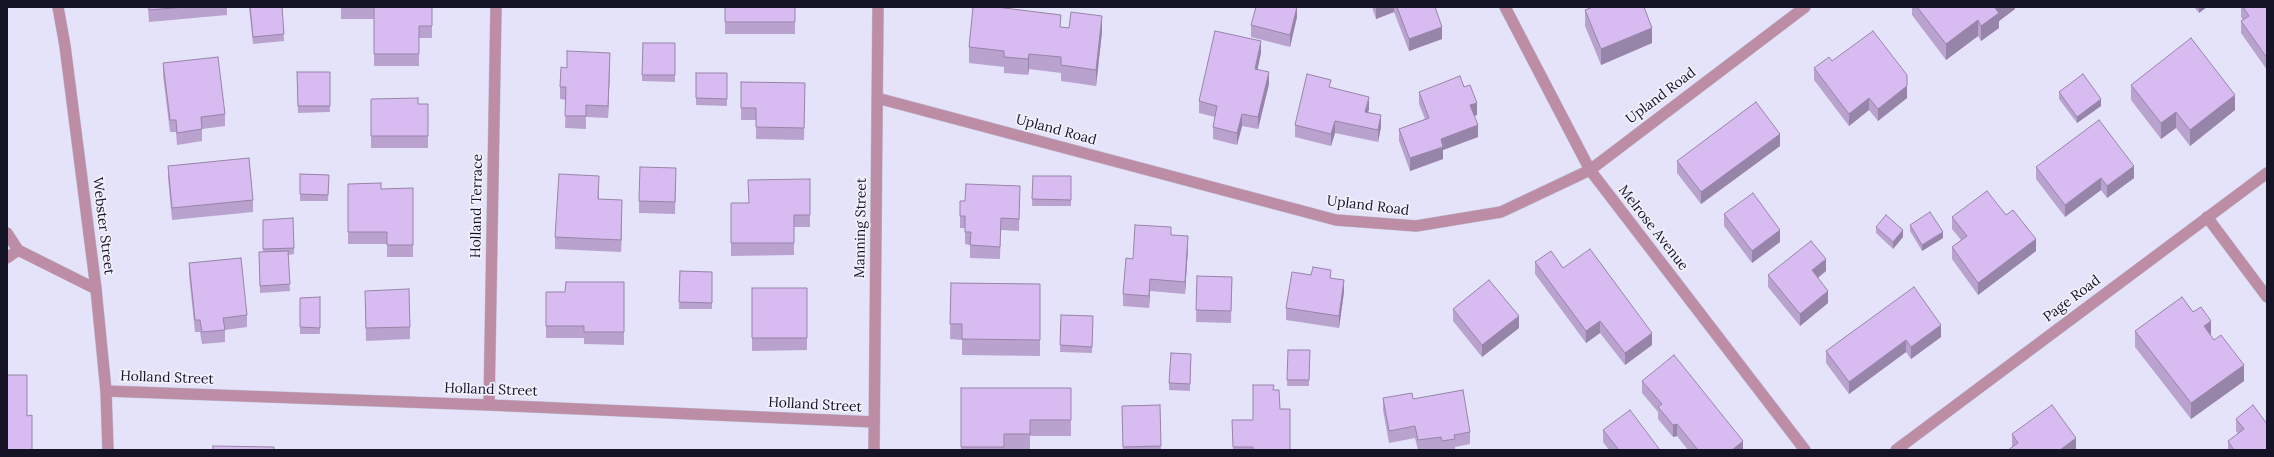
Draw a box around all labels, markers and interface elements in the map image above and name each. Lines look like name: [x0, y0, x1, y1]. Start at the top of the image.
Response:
street label: Upland Road: [1623, 64, 1699, 128]
street label: Upland Road: [1014, 111, 1098, 149]
street label: Holland Terrace: [468, 154, 486, 258]
street label: Webster Street: [89, 176, 117, 276]
street label: Manning Street: [852, 178, 870, 278]
street label: Melrose Avenue: [1614, 182, 1692, 274]
street label: Upland Road: [1326, 193, 1410, 219]
street label: Page Road: [2040, 272, 2104, 326]
street label: Holland Street: [120, 368, 214, 388]
street label: Holland Street: [444, 380, 538, 400]
street label: Holland Street: [768, 394, 862, 416]

